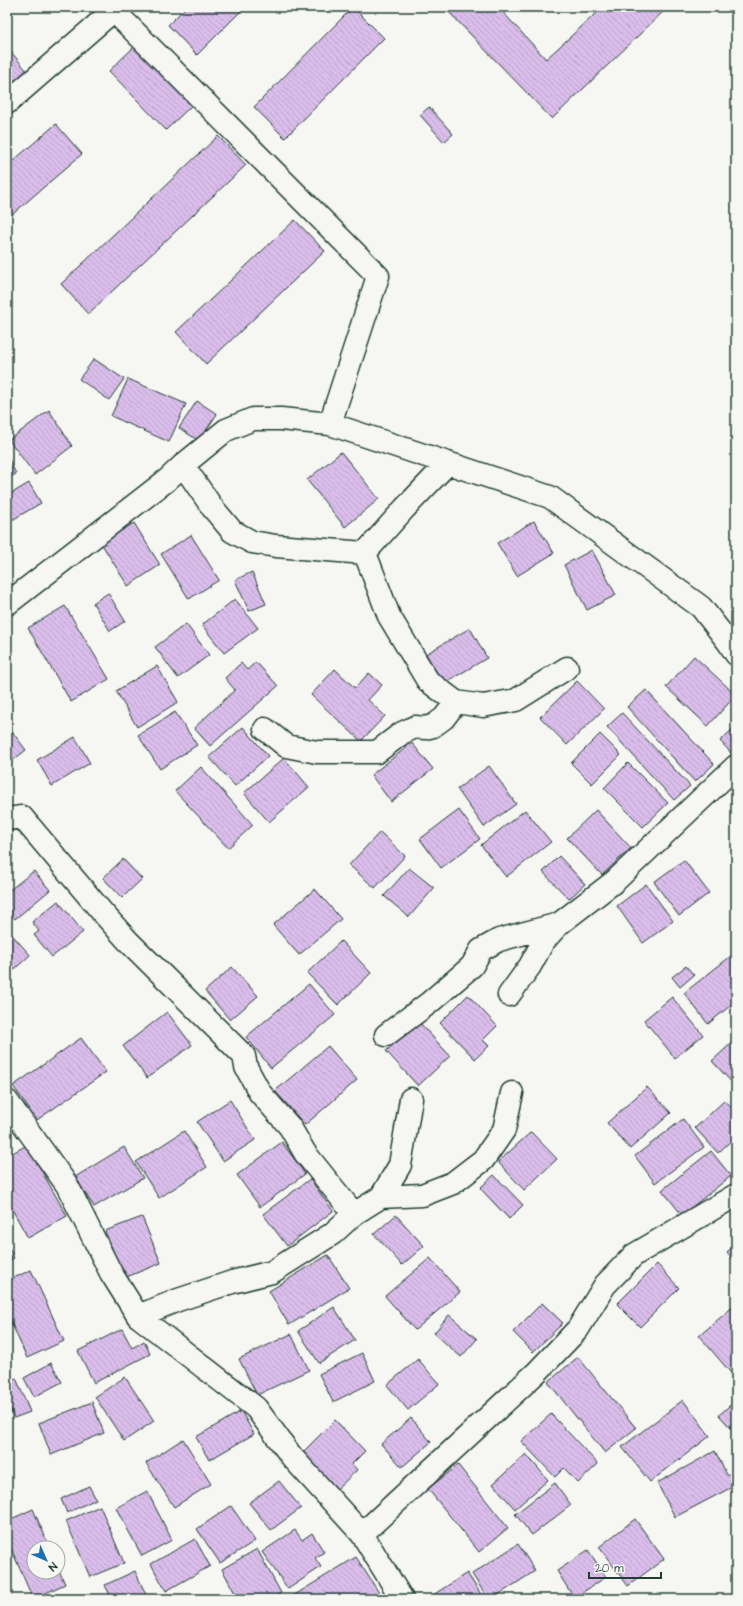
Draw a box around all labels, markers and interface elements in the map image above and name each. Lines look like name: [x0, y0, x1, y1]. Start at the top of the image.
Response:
north arrow: [26, 1540, 66, 1580]
scale bar: [589, 1554, 661, 1580]
text: N: [45, 1559, 60, 1575]
text: 20 m: [595, 1560, 624, 1577]

